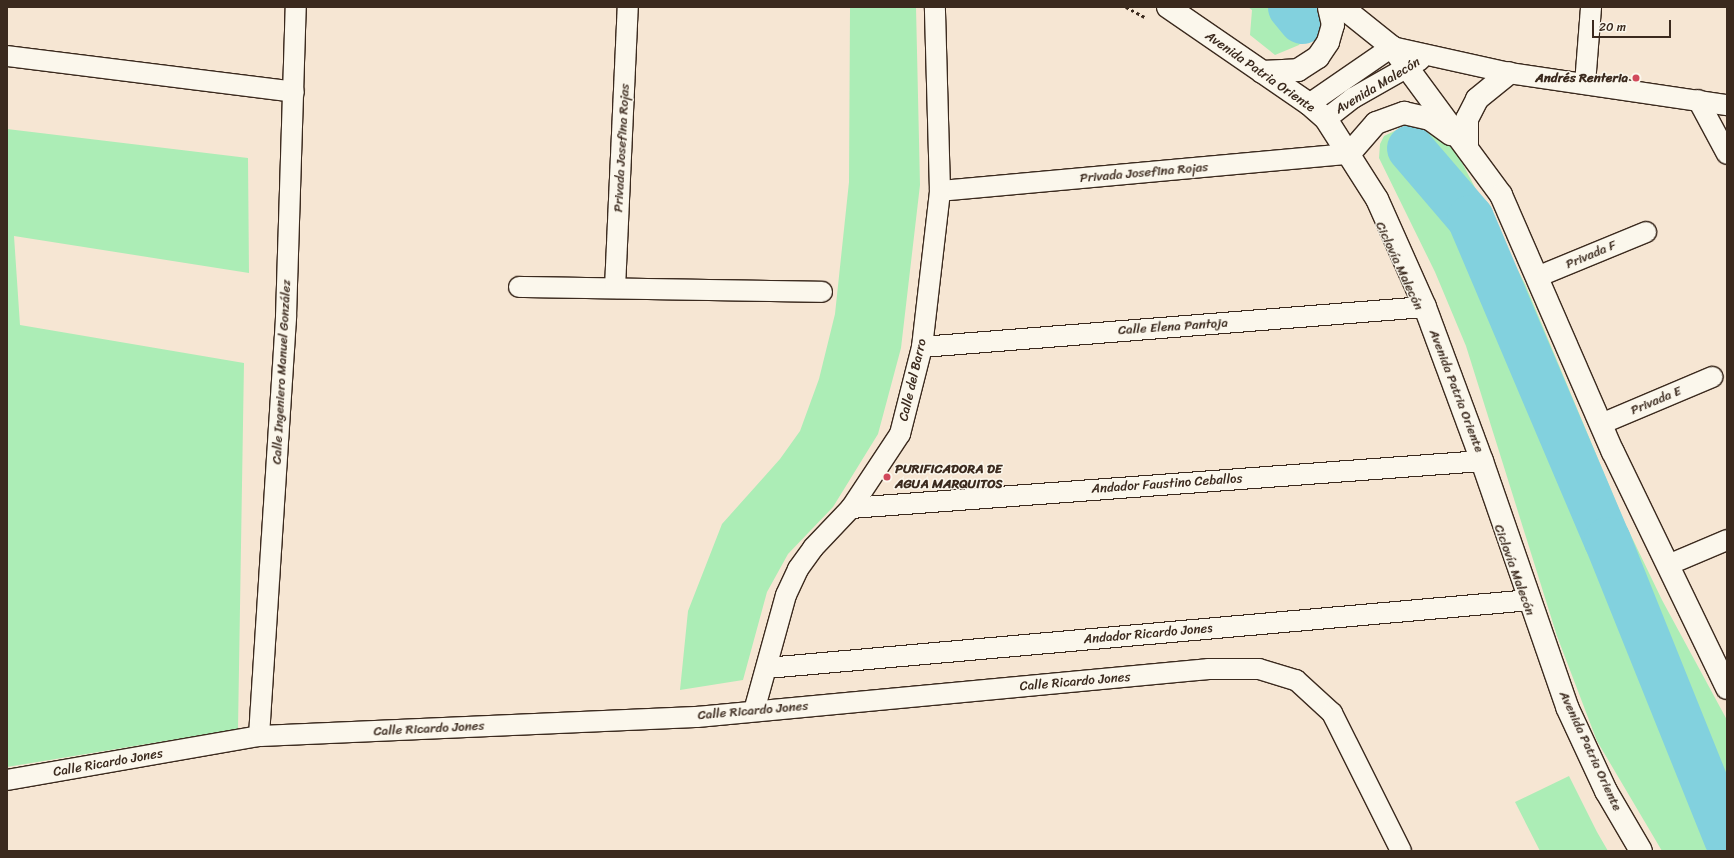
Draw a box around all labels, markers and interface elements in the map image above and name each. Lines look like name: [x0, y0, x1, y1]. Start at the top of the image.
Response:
scale bar: [1594, 12, 1673, 38]
text: 20 m: [1599, 16, 1626, 38]
street label: Avenida Patria Oriente: [1202, 28, 1318, 116]
street label: Avenida Malecón: [1333, 55, 1423, 117]
place label: Andrés Renteria: [1535, 70, 1628, 86]
marker: Andrés Renteria: [1631, 73, 1641, 83]
street label: Privada Josefina Rojas: [611, 83, 633, 213]
street label: Privada Josefina Rojas: [1079, 160, 1209, 186]
street label: Ciclovía Malecón: [1372, 219, 1426, 313]
street label: Privada F: [1563, 237, 1619, 273]
street label: Calle Ingeniero Manuel González: [269, 279, 295, 465]
street label: Calle Elena Pantoja: [1117, 315, 1229, 339]
street label: Avenida Patria Oriente: [1425, 327, 1487, 455]
street label: Calle del Barro: [896, 337, 930, 423]
street label: Privada E: [1628, 383, 1684, 419]
place label: PURIFICADORA DE AGUA MARQUITOS: [895, 462, 1004, 493]
street label: Andador Faustino Ceballos: [1091, 471, 1243, 497]
marker: PURIFICADORA DE AGUA MARQUITOS: [882, 472, 892, 482]
street label: Ciclovía Malecón: [1490, 522, 1538, 618]
street label: Andador Ricardo Jones: [1083, 621, 1213, 647]
street label: Calle Ricardo Jones: [1019, 669, 1131, 695]
street label: Avenida Patria Oriente: [1555, 689, 1625, 813]
street label: Calle Ricardo Jones: [697, 698, 809, 724]
street label: Calle Ricardo Jones: [373, 718, 485, 740]
street label: Calle Ricardo Jones: [52, 746, 164, 780]

